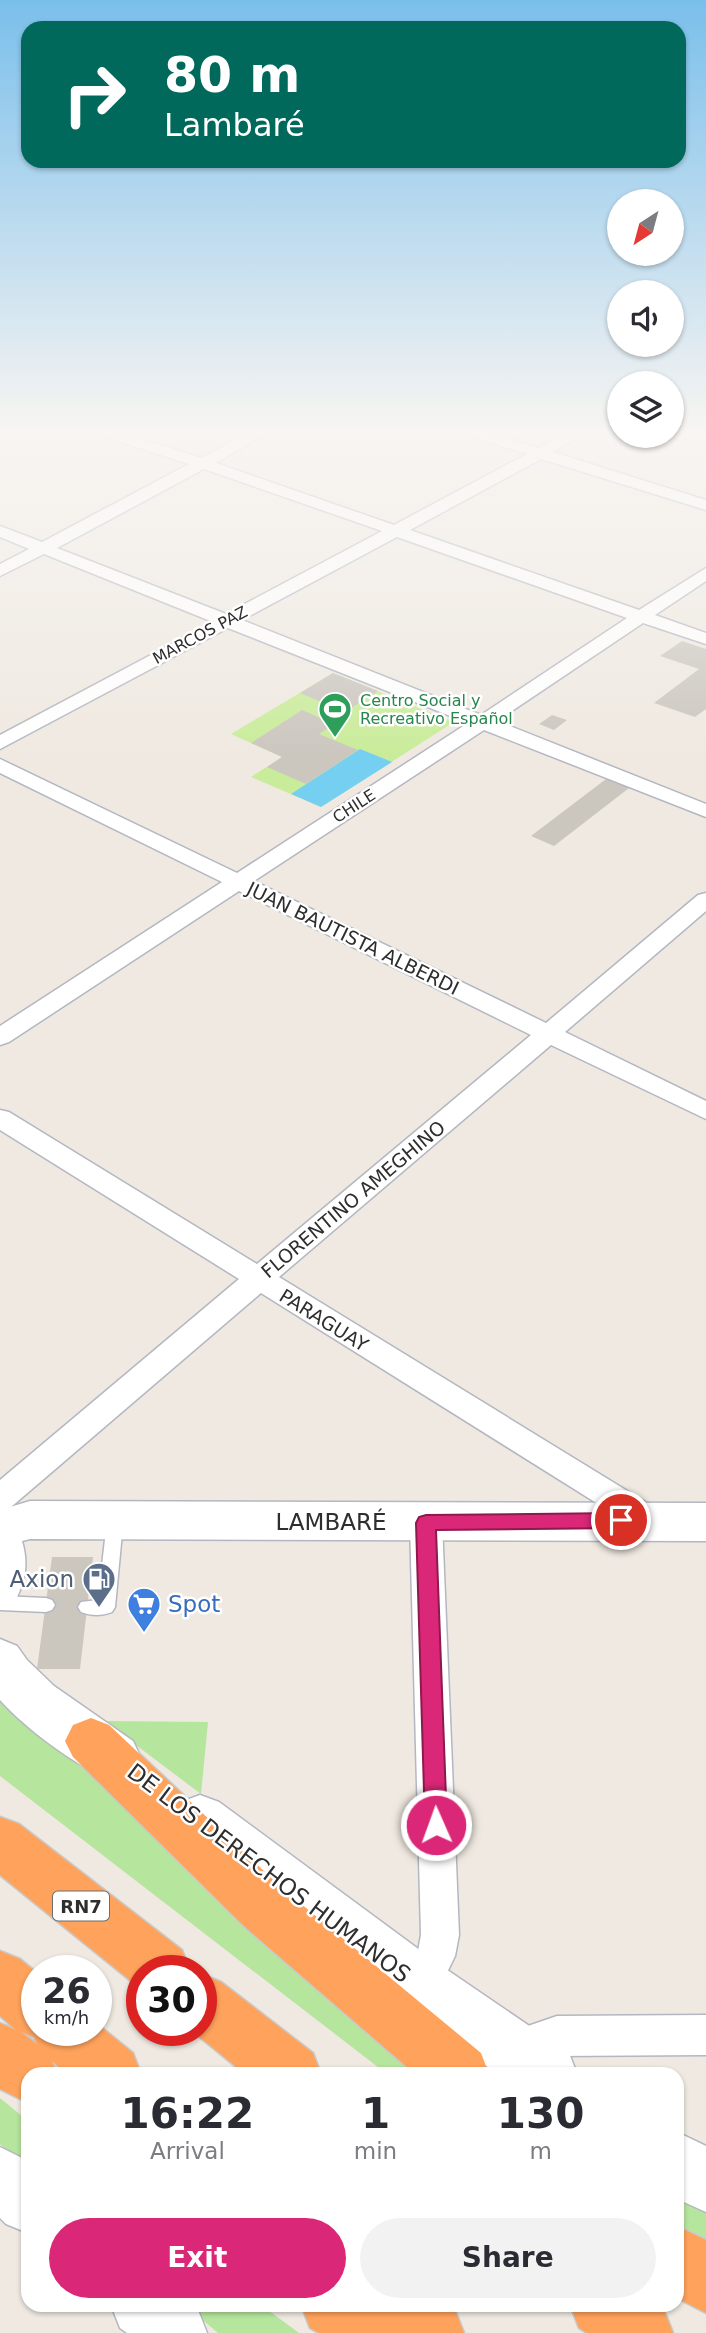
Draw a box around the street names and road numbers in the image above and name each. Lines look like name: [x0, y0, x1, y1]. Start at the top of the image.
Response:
street label: MARCOS PAZ: [149, 602, 251, 668]
street label: CHILE: [329, 785, 379, 827]
street label: JUAN BAUTISTA ALBERDI: [242, 877, 463, 999]
street label: FLORENTINO AMEGHINO: [257, 1116, 449, 1282]
street label: PARAGUAY: [276, 1284, 373, 1356]
street label: LAMBARÉ: [276, 1508, 386, 1535]
street label: DE LOS DERECHOS HUMANOS: [122, 1758, 416, 1988]
road number: RN7: [53, 1892, 109, 1920]

